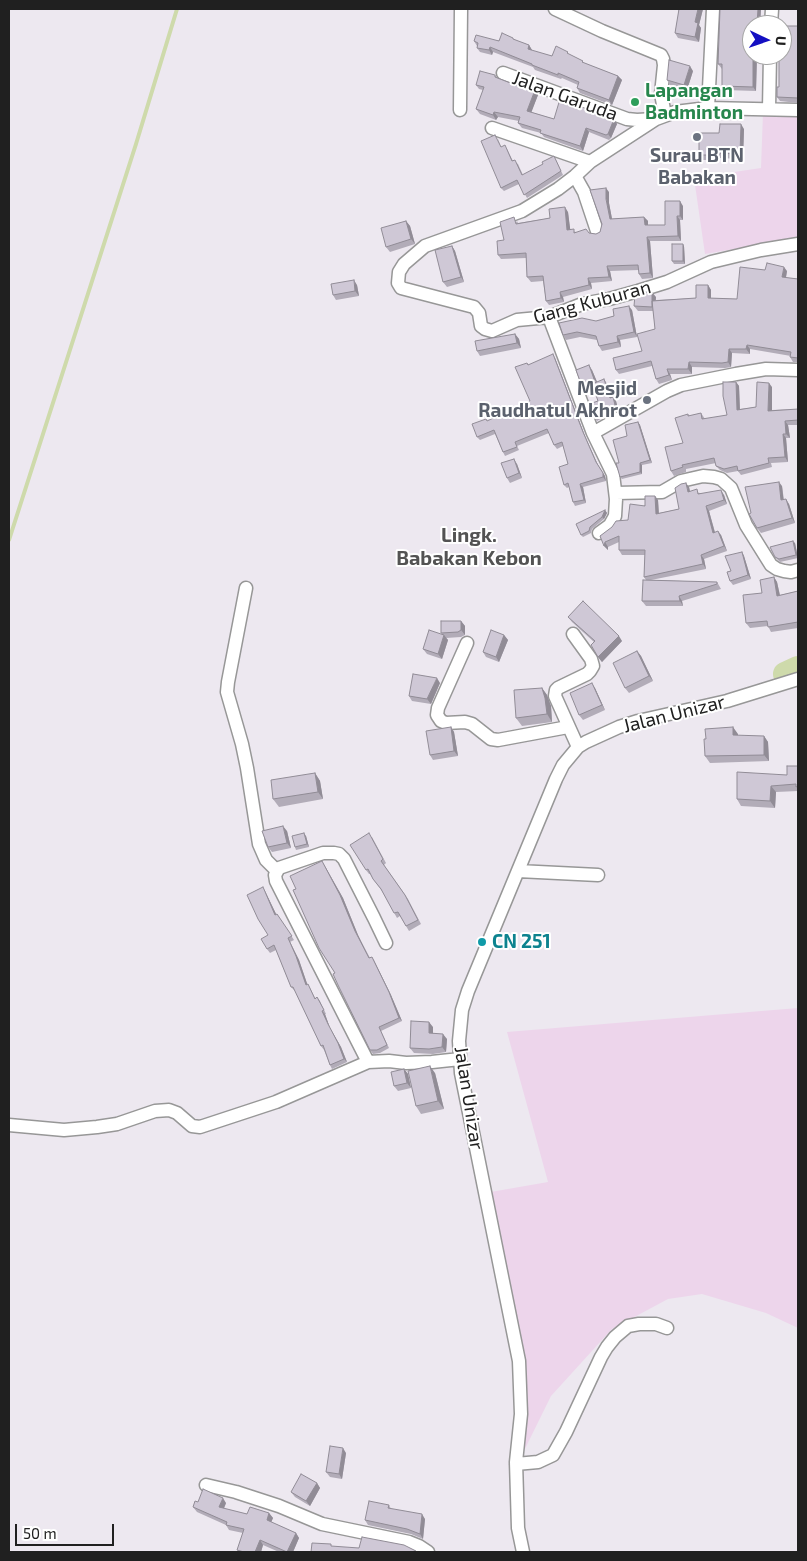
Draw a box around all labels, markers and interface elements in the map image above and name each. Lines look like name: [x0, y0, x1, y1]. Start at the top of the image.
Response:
north arrow: [742, 15, 792, 65]
text: U: [773, 36, 790, 46]
street label: Jalan Garuda: [509, 66, 621, 126]
place label: Lapangan Badminton: [645, 80, 743, 124]
marker: Lapangan Badminton: [629, 96, 641, 108]
marker: Surau BTN Babakan: [691, 131, 703, 143]
place label: Surau BTN Babakan: [650, 145, 744, 189]
street label: Gang Kuburan: [531, 275, 653, 329]
place label: Mesjid Raudhatul Akhrot: [478, 378, 637, 422]
marker: Mesjid Raudhatul Akhrot: [641, 394, 653, 406]
district label: Lingk. Babakan Kebon: [396, 523, 542, 570]
street label: Jalan Unizar: [621, 690, 727, 738]
place label: CN 251: [492, 931, 551, 953]
marker: CN 251: [476, 936, 488, 948]
street label: Jalan Unizar: [450, 1045, 488, 1151]
scale bar: [18, 1514, 116, 1546]
text: 50 m: [23, 1524, 57, 1542]

